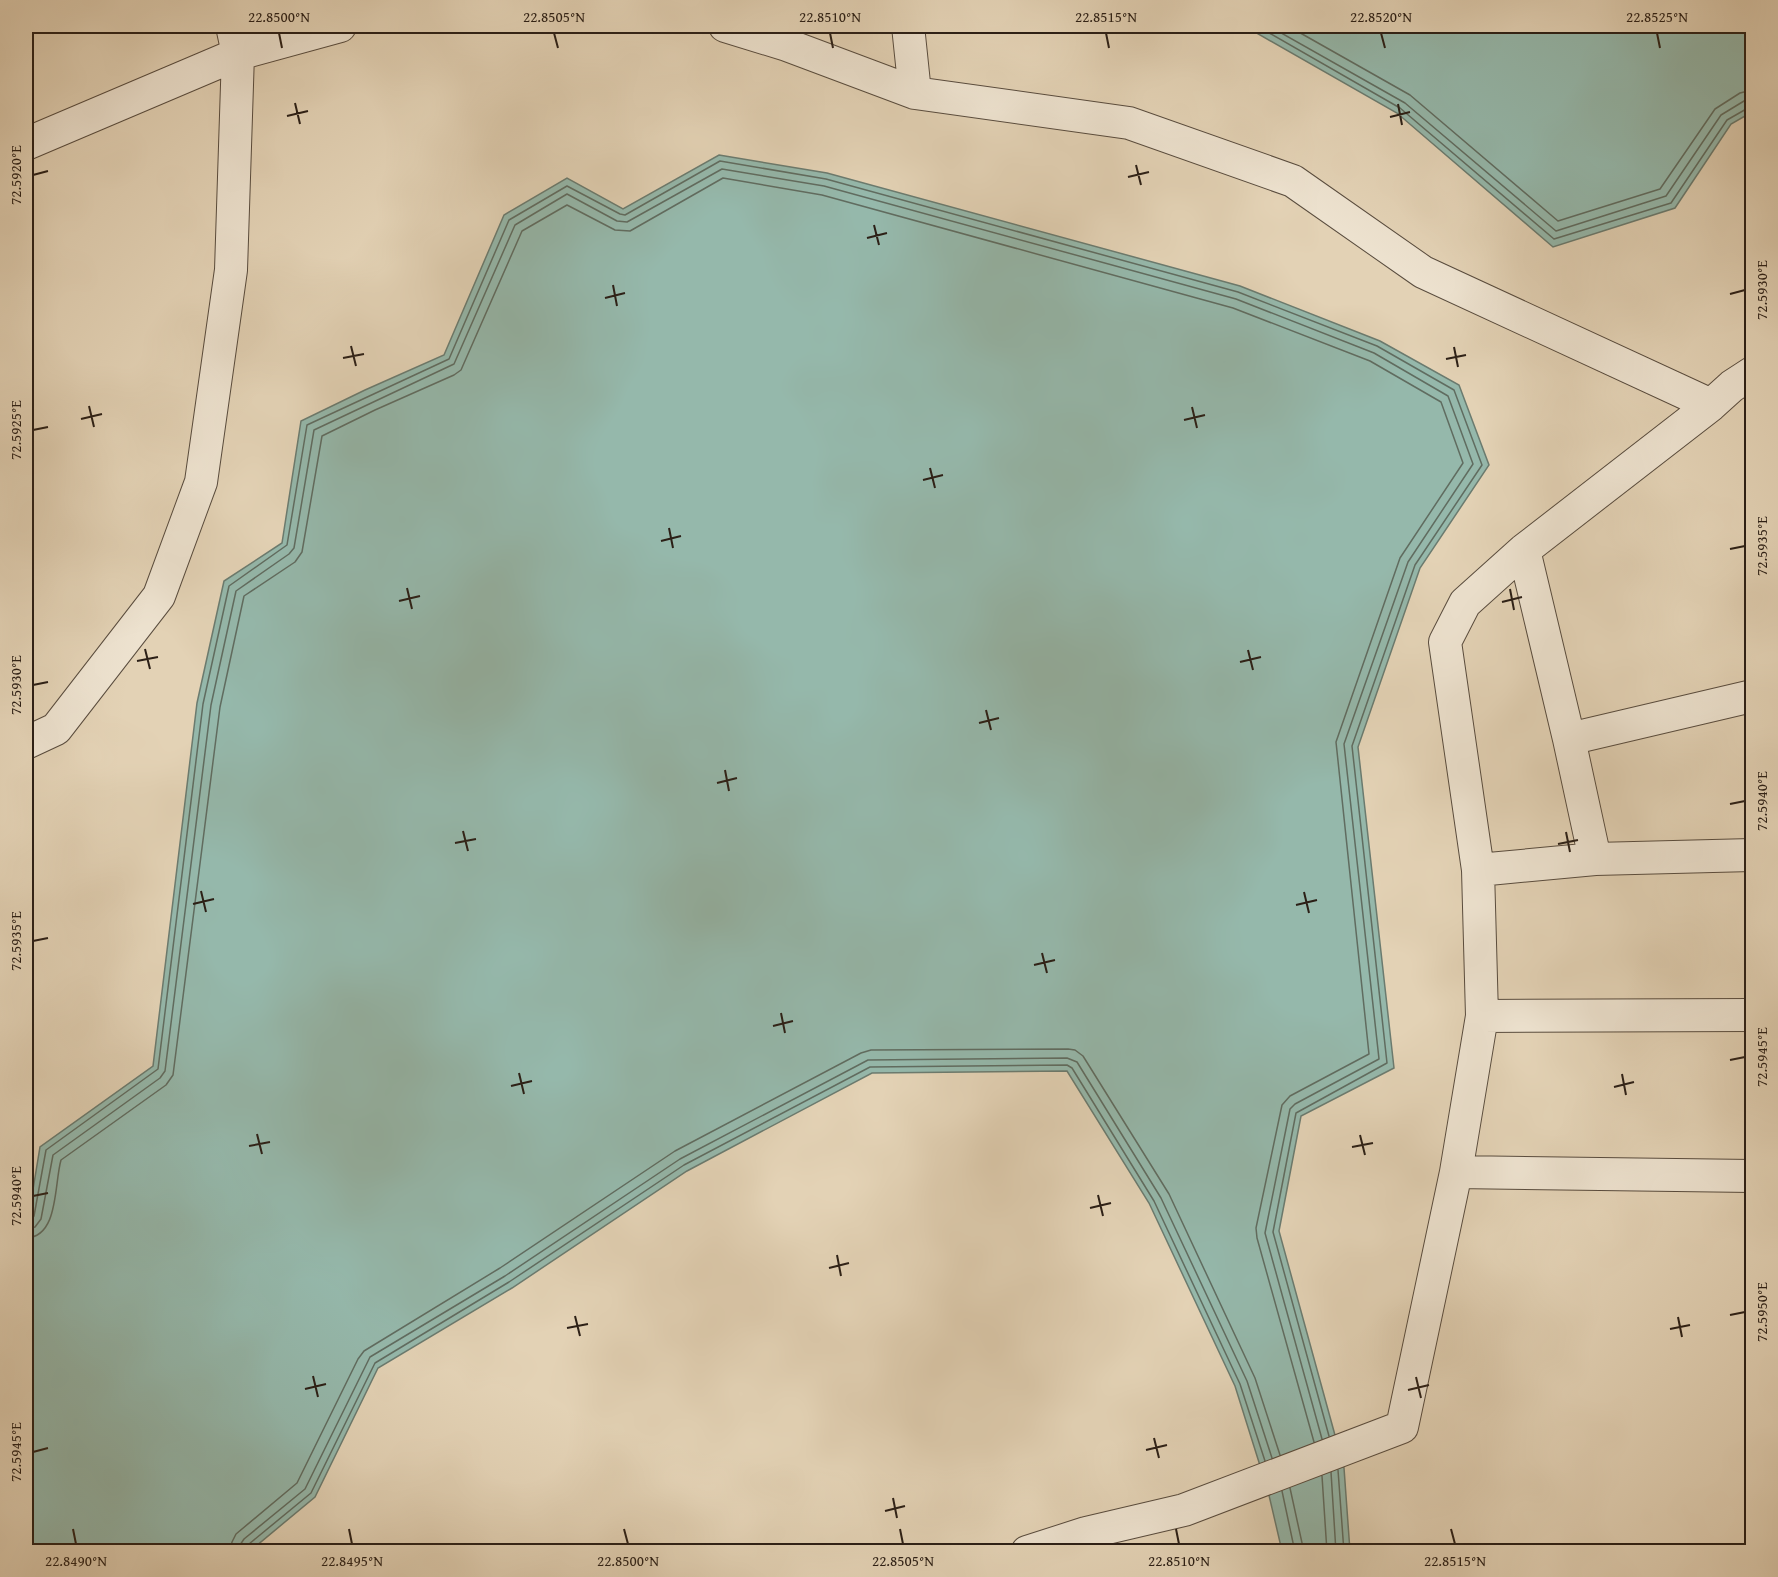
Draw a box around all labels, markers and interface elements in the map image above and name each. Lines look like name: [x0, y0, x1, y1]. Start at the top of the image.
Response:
text: 22.8500°N: [248, 6, 310, 27]
text: 22.8505°N: [523, 6, 585, 27]
text: 22.8510°N: [799, 6, 861, 27]
text: 22.8515°N: [1075, 6, 1137, 27]
text: 22.8520°N: [1350, 6, 1412, 27]
text: 22.8525°N: [1626, 6, 1688, 27]
text: 72.5920°E: [5, 145, 26, 205]
text: 72.5930°E: [1751, 260, 1772, 320]
text: 72.5925°E: [5, 400, 26, 460]
text: 72.5935°E: [1751, 516, 1772, 576]
text: 72.5930°E: [5, 655, 26, 715]
text: 72.5940°E: [1751, 771, 1772, 831]
text: 72.5935°E: [5, 911, 26, 971]
text: 72.5945°E: [1751, 1027, 1772, 1087]
text: 72.5940°E: [5, 1166, 26, 1226]
text: 72.5950°E: [1751, 1282, 1772, 1342]
text: 72.5945°E: [5, 1422, 26, 1482]
text: 22.8490°N: [45, 1550, 107, 1571]
text: 22.8495°N: [321, 1550, 383, 1571]
text: 22.8500°N: [597, 1550, 659, 1571]
text: 22.8505°N: [872, 1550, 934, 1571]
text: 22.8510°N: [1148, 1550, 1210, 1571]
text: 22.8515°N: [1424, 1550, 1486, 1571]

